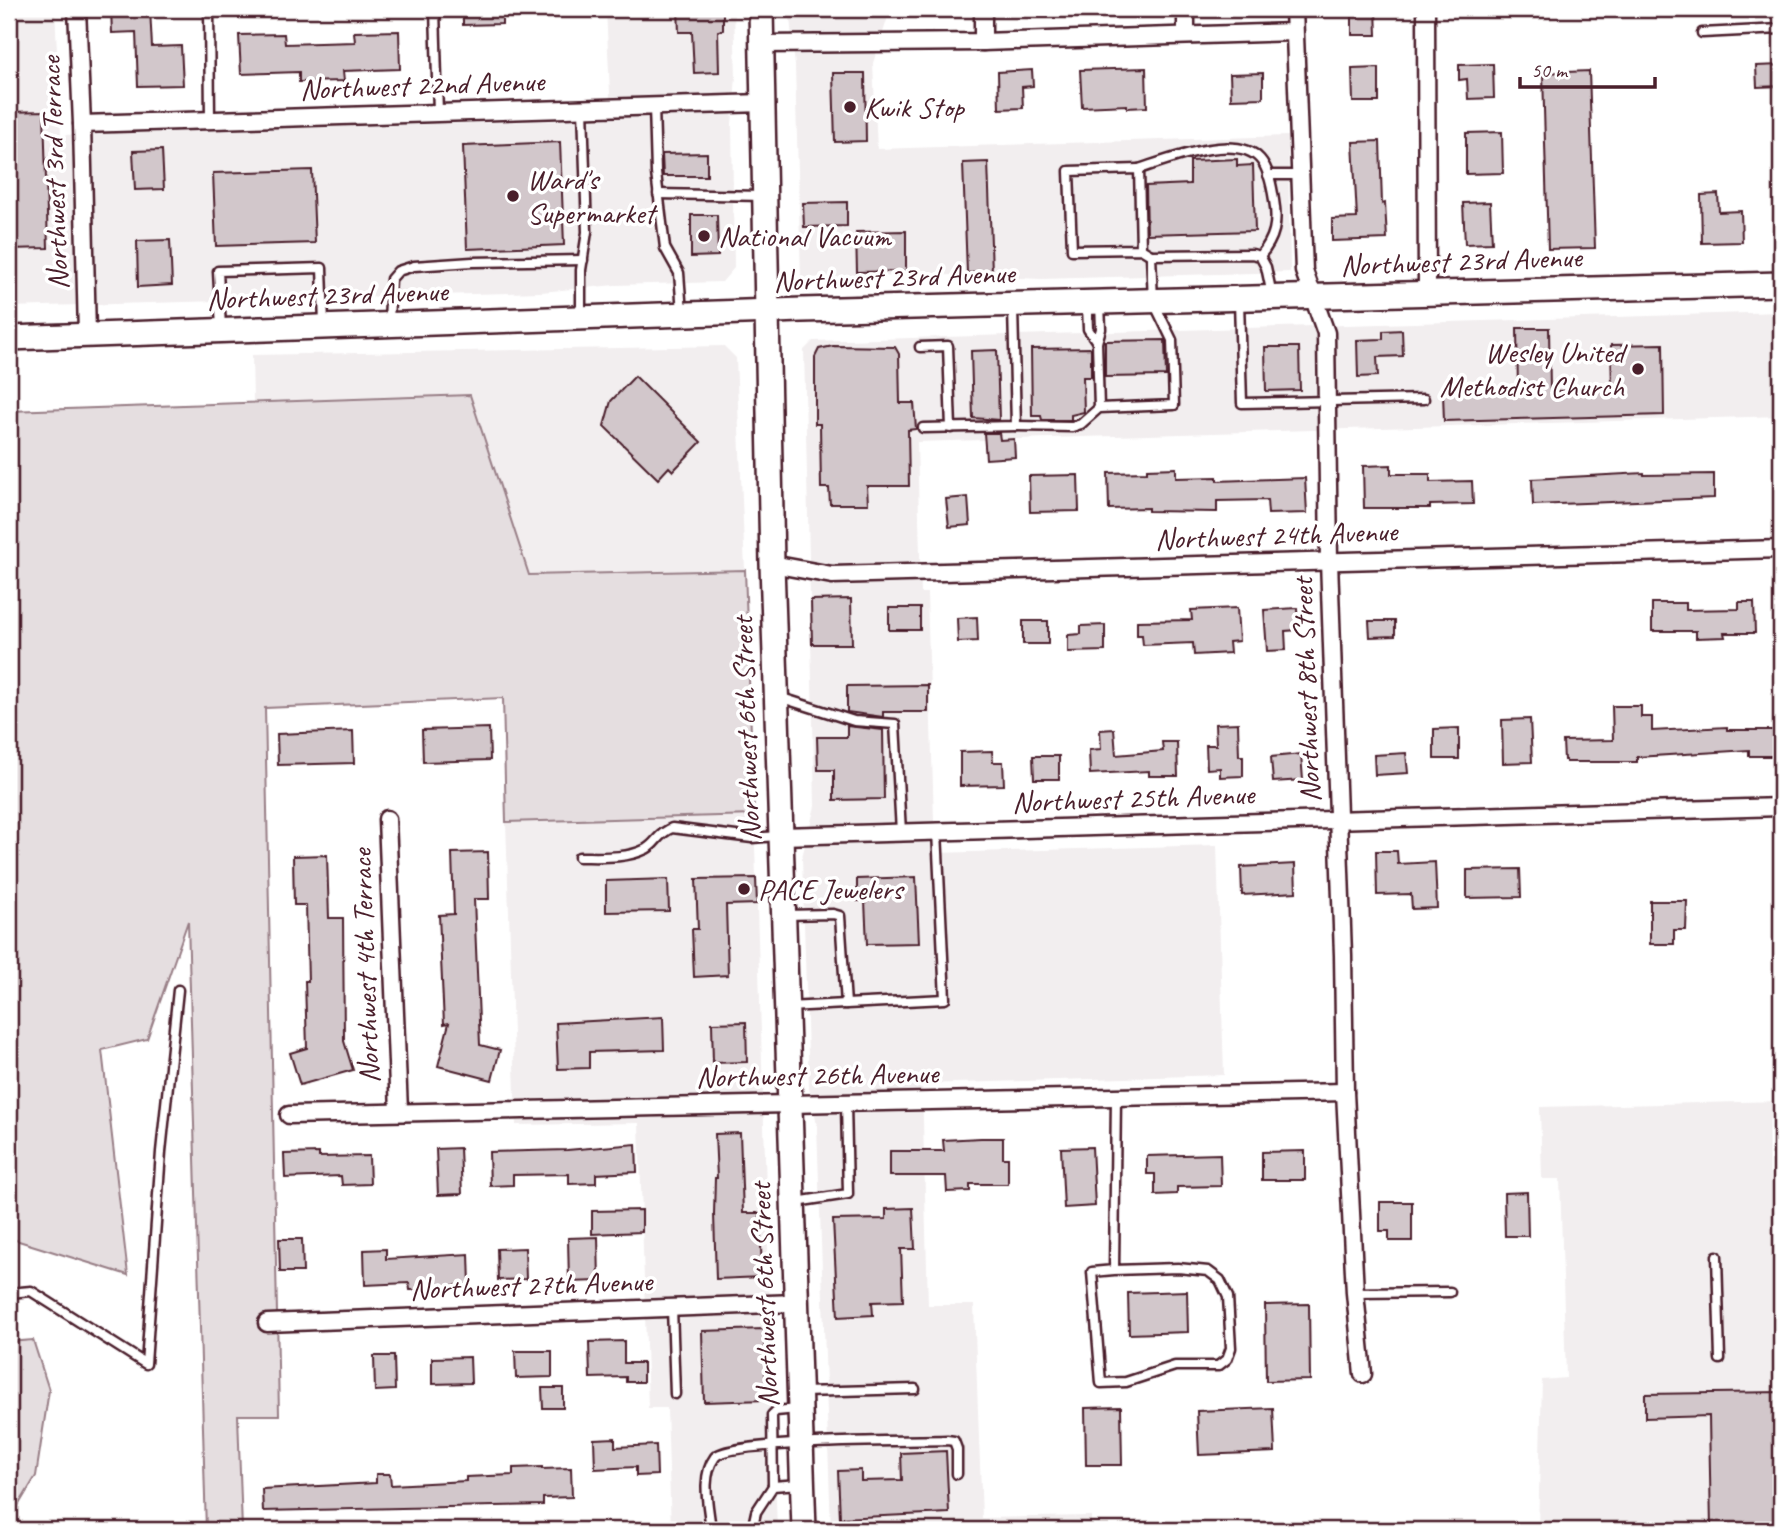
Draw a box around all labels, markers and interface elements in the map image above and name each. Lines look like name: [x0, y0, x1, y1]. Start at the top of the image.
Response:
scale bar: [1520, 46, 1655, 90]
street label: Northwest 3rd Terrace: [31, 53, 77, 290]
text: 50 m: [1531, 57, 1569, 83]
street label: Northwest 22nd Avenue: [299, 62, 547, 108]
place label: Kwik Stop: [864, 88, 965, 126]
marker: Kwik Stop: [842, 99, 858, 115]
place label: Ward's Supermarket: [527, 160, 659, 232]
marker: Ward's Supermarket: [505, 188, 521, 204]
place label: National Vacuum: [718, 217, 892, 255]
marker: National Vacuum: [696, 228, 712, 244]
street label: Northwest 23rd Avenue: [1340, 238, 1585, 284]
street label: Northwest 23rd Avenue: [773, 254, 1018, 300]
street label: Northwest 23rd Avenue: [206, 272, 451, 318]
place label: Wesley United Methodist Church: [1440, 333, 1628, 405]
marker: Wesley United Methodist Church: [1630, 361, 1646, 377]
street label: Northwest 24th Avenue: [1154, 512, 1400, 558]
street label: Northwest 8th Street: [1283, 574, 1329, 803]
street label: Northwest 6th Street: [723, 613, 769, 842]
street label: Northwest 25th Avenue: [1011, 775, 1257, 821]
street label: Northwest 4th Terrace: [342, 846, 388, 1084]
place label: PACE Jewelers: [758, 870, 905, 908]
marker: PACE Jewelers: [736, 881, 752, 897]
street label: Northwest 26th Avenue: [695, 1054, 941, 1096]
street label: Northwest 6th Street: [741, 1179, 787, 1408]
street label: Northwest 27th Avenue: [409, 1262, 655, 1308]

